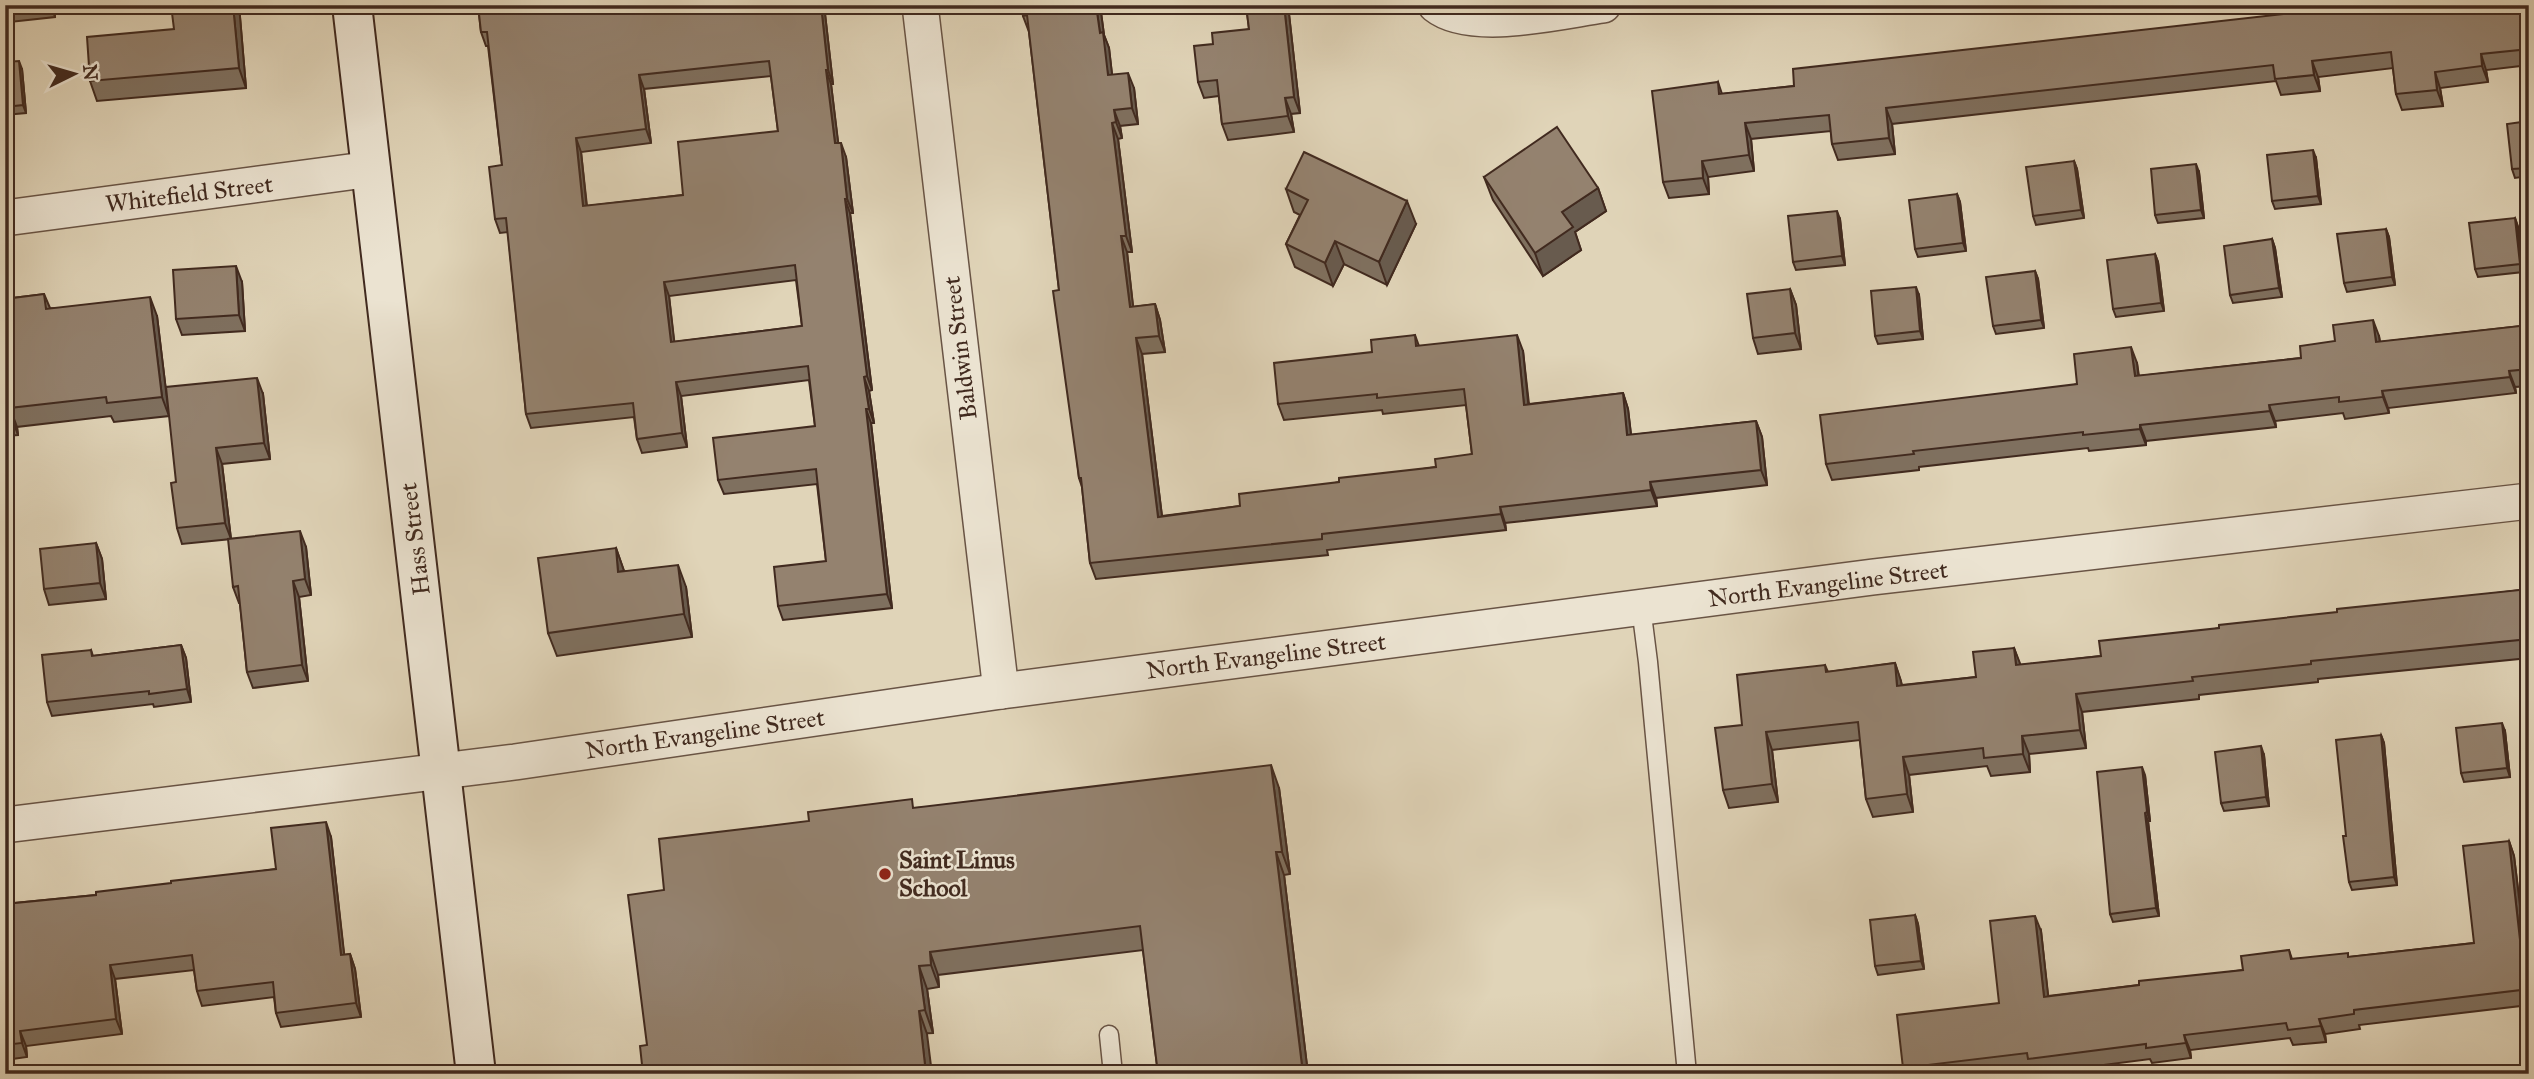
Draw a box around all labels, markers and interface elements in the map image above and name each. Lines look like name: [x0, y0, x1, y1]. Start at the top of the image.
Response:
north arrow: [38, 38, 108, 108]
text: N: [78, 64, 103, 82]
street label: Whitefield Street: [104, 169, 275, 219]
street label: Baldwin Street: [936, 274, 984, 422]
street label: Hass Street: [393, 480, 437, 597]
street label: North Evangeline Street: [1706, 554, 1950, 614]
street label: North Evangeline Street: [1144, 626, 1388, 686]
street label: North Evangeline Street: [583, 702, 827, 766]
place label: Saint Linus School: [899, 845, 1015, 903]
marker: Saint Linus School: [877, 866, 893, 882]

